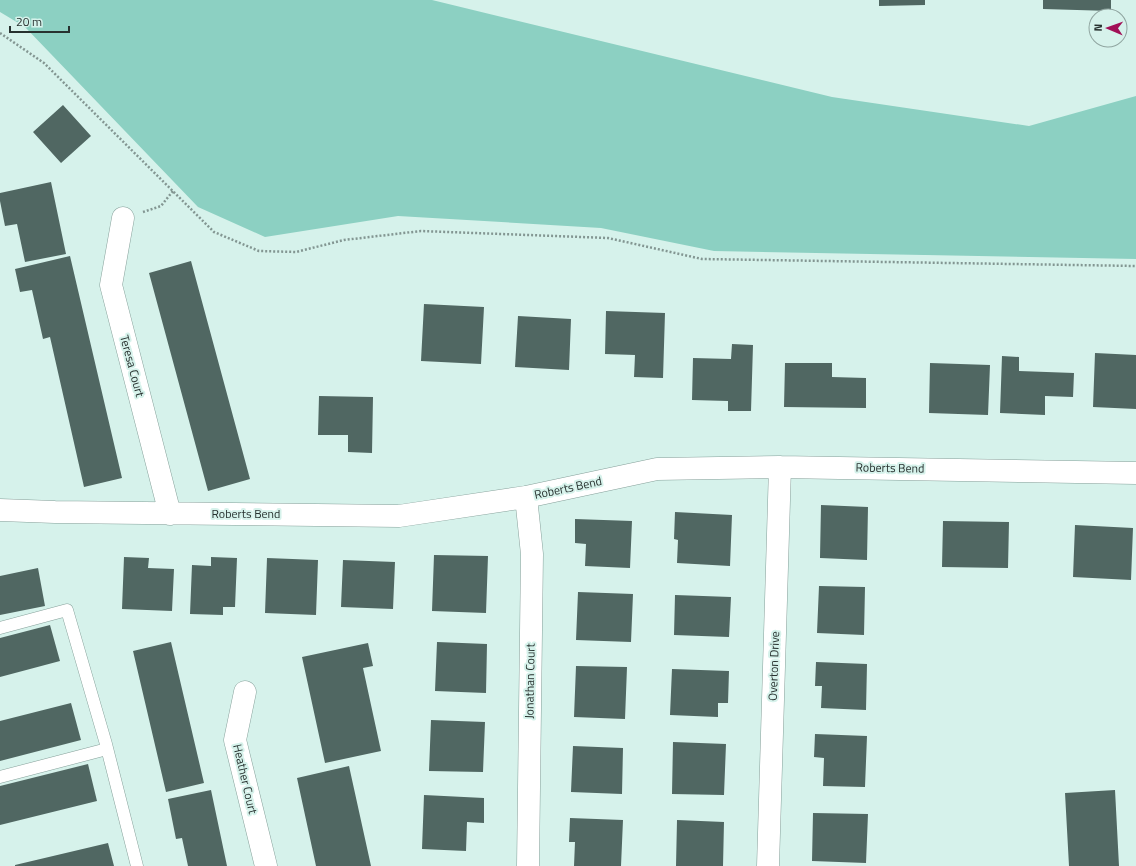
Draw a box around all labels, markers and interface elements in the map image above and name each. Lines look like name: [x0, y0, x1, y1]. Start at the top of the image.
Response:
scale bar: [10, 8, 69, 34]
north arrow: [1088, 8, 1128, 48]
text: 20 m: [16, 12, 42, 31]
text: N: [1090, 24, 1106, 32]
street label: Teresa Court: [115, 333, 150, 400]
street label: Roberts Bend: [855, 457, 925, 478]
street label: Roberts Bend: [532, 471, 604, 504]
street label: Roberts Bend: [212, 504, 280, 523]
street label: Overton Drive: [763, 631, 784, 701]
street label: Jonathan Court: [519, 642, 540, 719]
street label: Heather Court: [228, 742, 263, 816]

